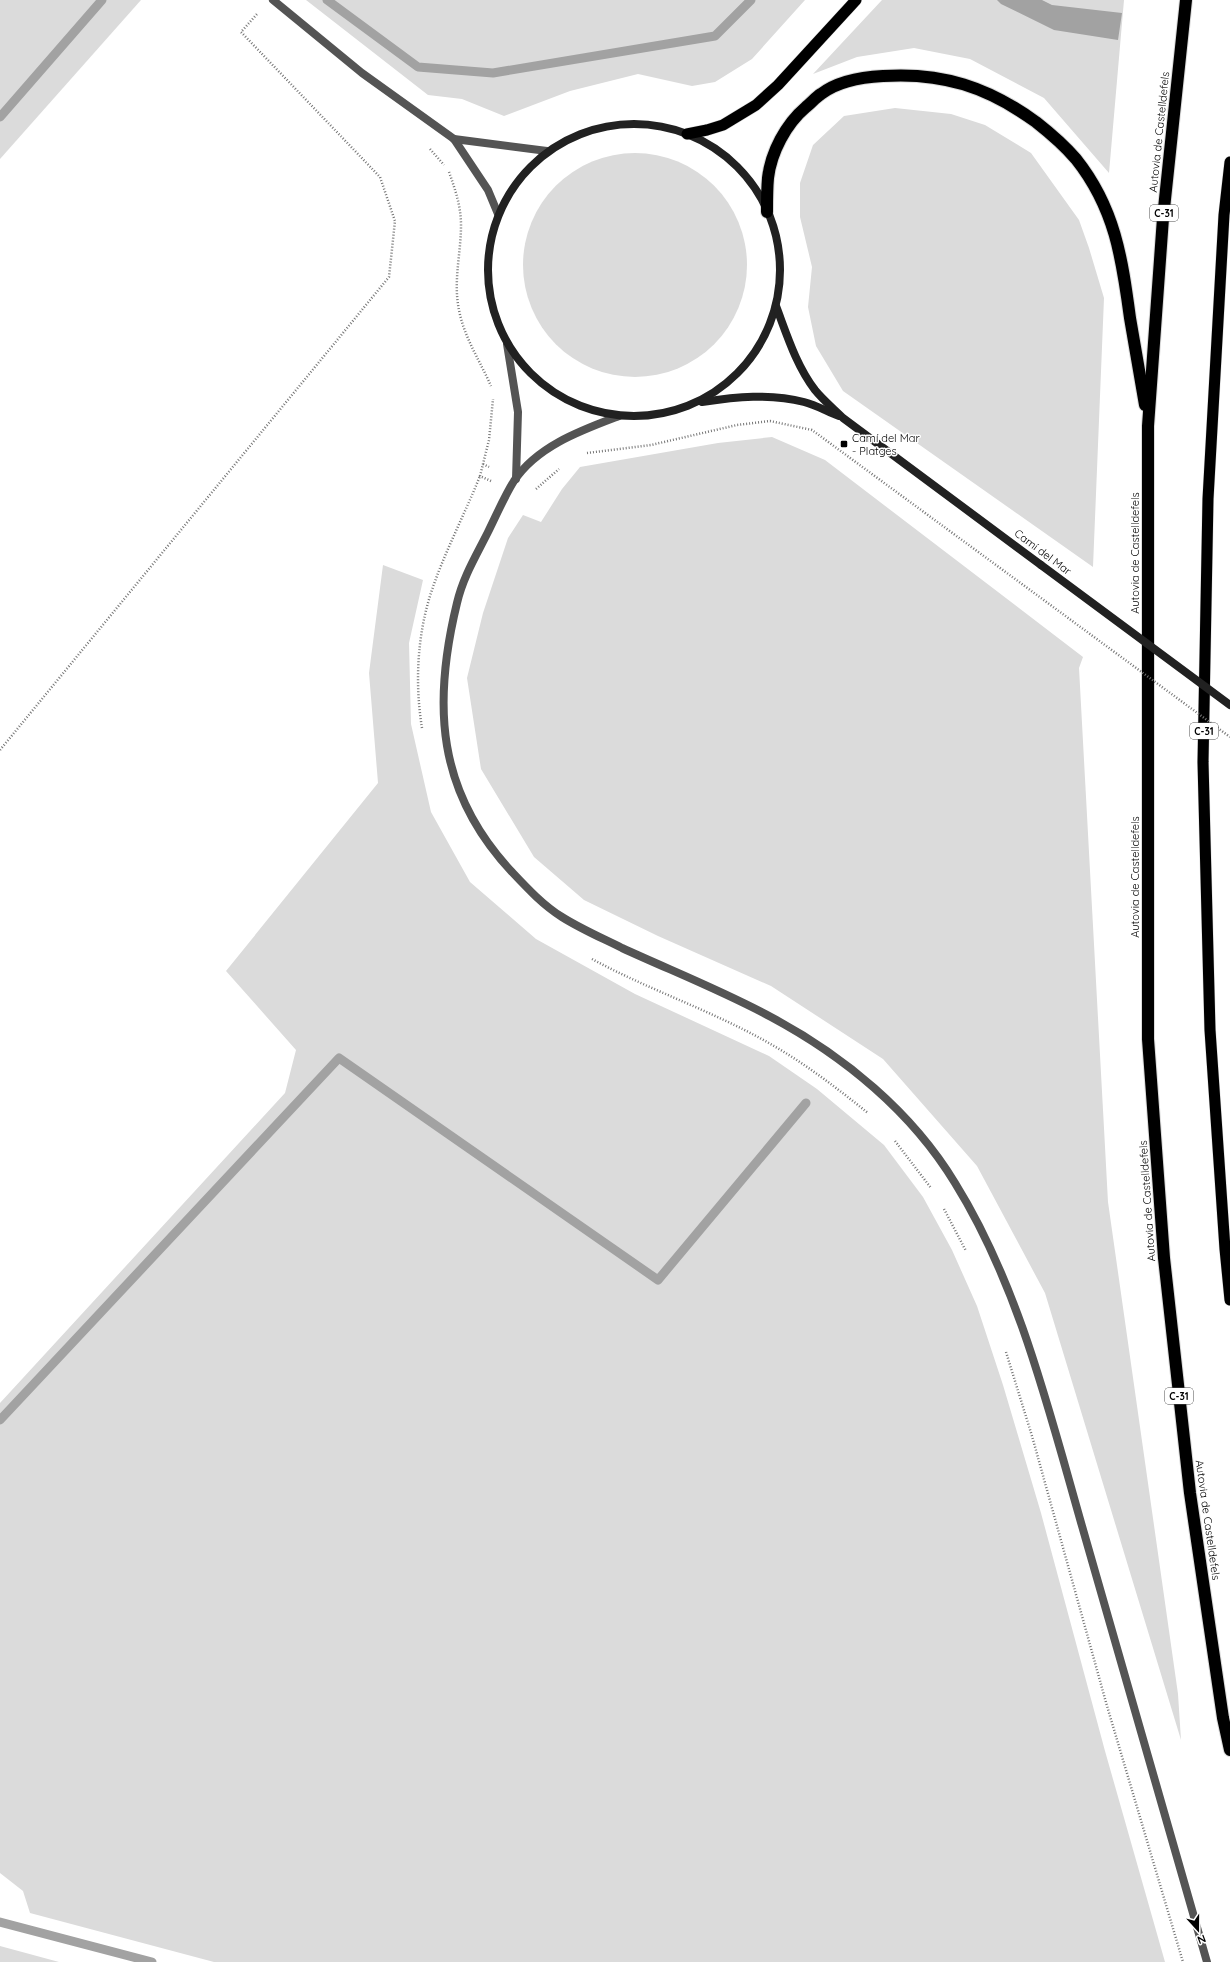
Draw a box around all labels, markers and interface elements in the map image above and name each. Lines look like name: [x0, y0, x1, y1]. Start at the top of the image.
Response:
street label: Autovia de Castelldefels: [1146, 71, 1172, 193]
road number: C-31: [1150, 205, 1178, 221]
place label: Camí del Mar - Platges: [852, 431, 920, 458]
marker: Camí del Mar - Platges: [839, 439, 849, 449]
street label: Autovia de Castelldefels: [1128, 492, 1142, 614]
street label: Camí del Mar: [1012, 526, 1075, 578]
road number: C-31: [1190, 723, 1218, 739]
street label: Autovia de Castelldefels: [1128, 816, 1142, 938]
street label: Autovia de Castelldefels: [1136, 1140, 1158, 1262]
road number: C-31: [1165, 1388, 1193, 1404]
street label: Autovia de Castelldefels: [1193, 1459, 1223, 1581]
north arrow: [1178, 1910, 1218, 1950]
text: N: [1195, 1931, 1208, 1947]

